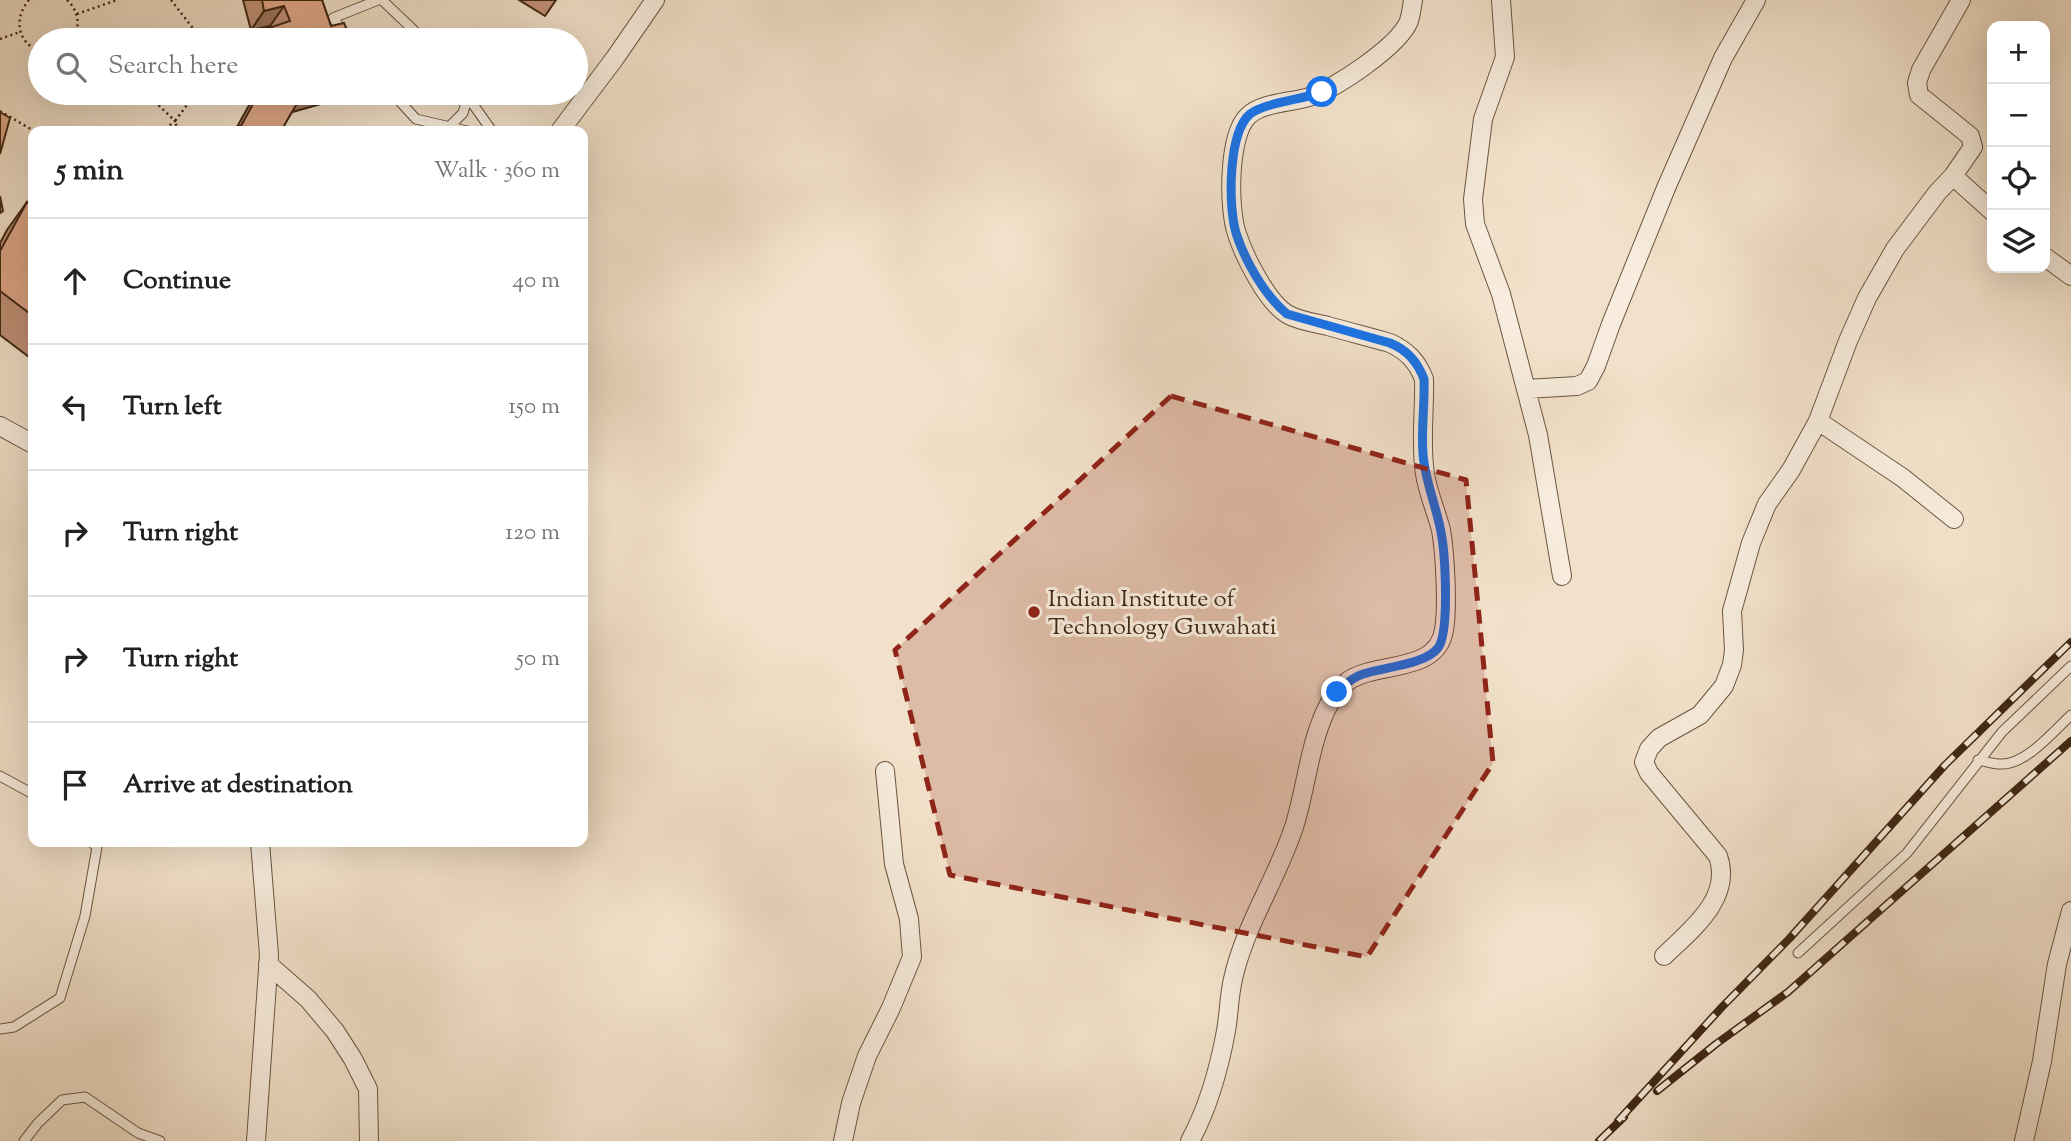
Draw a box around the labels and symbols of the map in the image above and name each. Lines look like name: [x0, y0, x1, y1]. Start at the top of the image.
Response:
route start: [1306, 76, 1337, 107]
place label: Indian Institute of Technology Guwahati: [1048, 583, 1277, 645]
marker: Indian Institute of Technology Guwahati: [1026, 604, 1042, 620]
route end: [1321, 676, 1352, 707]

